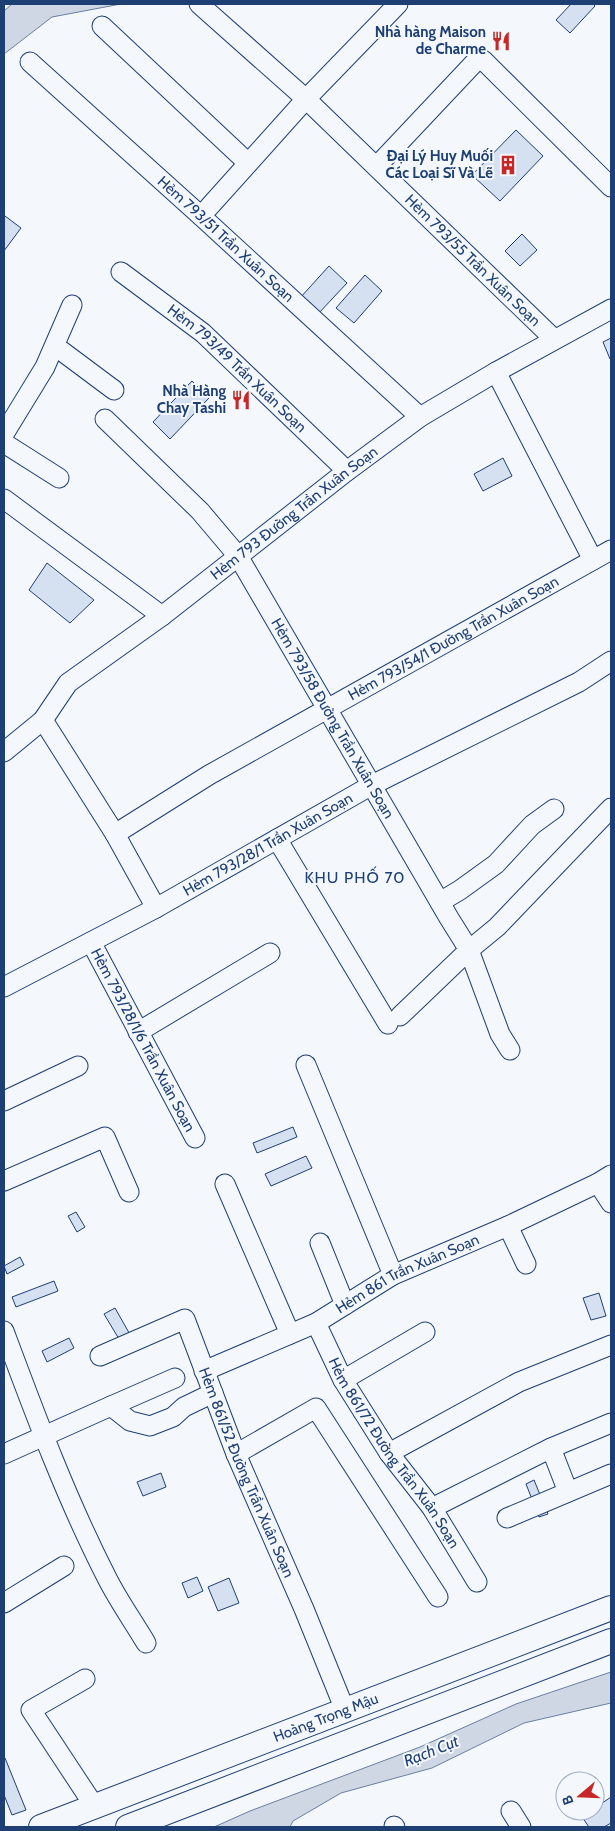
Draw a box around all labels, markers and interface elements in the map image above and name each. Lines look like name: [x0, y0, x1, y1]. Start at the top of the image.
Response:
place label: Nhà hàng Maison de Charme: [375, 23, 486, 58]
restaurant icon: Nhà hàng Maison de Charme: [490, 30, 512, 52]
place label: Đại Lý Huy Muối Các Loại Sĩ Và Lẽ: [386, 147, 493, 182]
building icon: Đại Lý Huy Muối Các Loại Sĩ Và Lẽ: [497, 154, 519, 176]
street label: Hẻm 793/51 Trần Xuân Soạn: [154, 172, 298, 306]
street label: Hẻm 793/55 Trần Xuân Soạn: [401, 191, 544, 330]
street label: Hẻm 793/49 Trần Xuân Soạn: [164, 301, 310, 436]
place label: Nhà Hàng Chay Tashi: [157, 382, 226, 417]
restaurant icon: Nhà Hàng Chay Tashi: [230, 389, 252, 411]
street label: Hẻm 793 Đường Trần Xuân Soạn: [207, 442, 381, 584]
street label: Hẻm 793/54/1 Đường Trần Xuân Soạn: [345, 572, 562, 704]
street label: Hẻm 793/58 Đường Trần Xuân Soạn: [267, 615, 398, 822]
street label: Hẻm 793/28/1 Trần Xuân Soạn: [180, 789, 356, 900]
district label: KHU PHỐ 70: [305, 866, 405, 887]
street label: Hẻm 793/28/1/6 Trần Xuân Soạn: [87, 945, 199, 1135]
street label: Hẻm 861 Trần Xuân Soạn: [332, 1230, 482, 1318]
street label: Hẻm 861/72 Đường Trần Xuân Soạn: [325, 1355, 463, 1552]
street label: Hẻm 861/52 Đường Trần Xuân Soạn: [195, 1365, 298, 1580]
street label: Hoàng Trọng Mậu: [271, 1689, 381, 1746]
water label: Rạch Cụt: [401, 1731, 462, 1771]
north arrow: [555, 1771, 605, 1821]
text: B: [558, 1793, 578, 1807]

